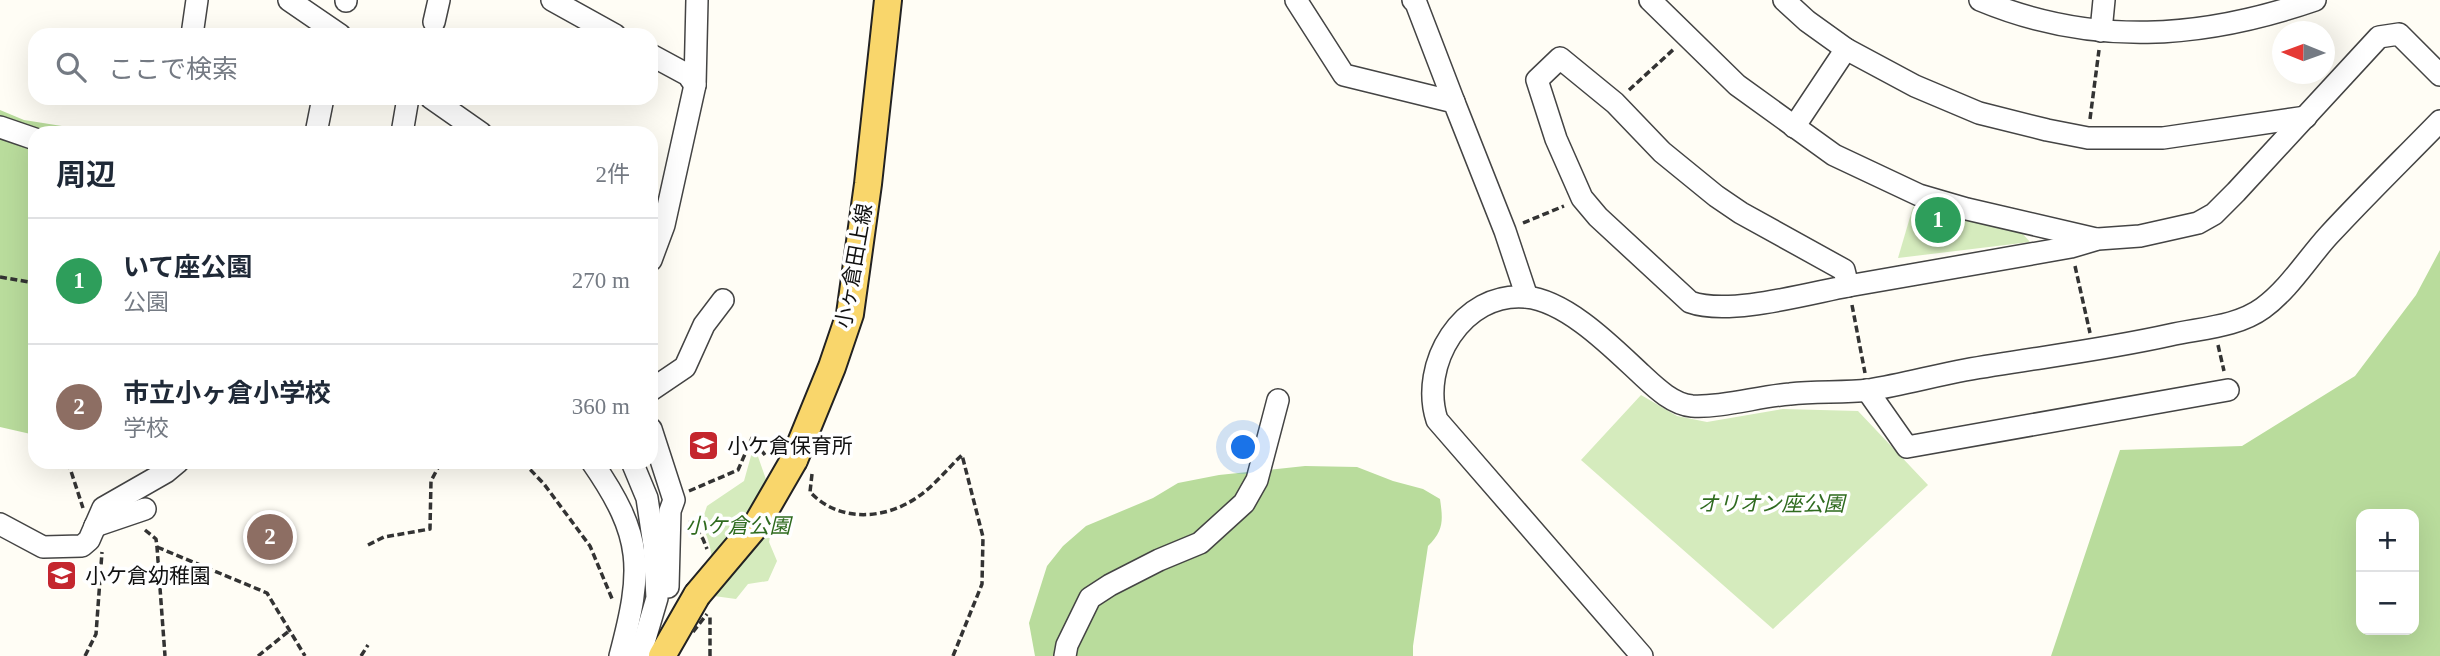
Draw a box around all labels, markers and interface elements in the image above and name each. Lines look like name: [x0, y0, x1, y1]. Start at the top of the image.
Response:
north arrow: [2272, 21, 2335, 84]
search box: [28, 28, 658, 105]
icon: search: [52, 48, 90, 86]
text: ここで検索: [108, 55, 238, 84]
text: 周辺: [56, 158, 116, 191]
text: 2件: [596, 162, 630, 187]
pin: 1: [1915, 194, 1961, 246]
street label: 小ヶ倉田上線: [831, 202, 877, 330]
text: いて座公園: [123, 253, 252, 282]
text: 1: [73, 268, 85, 293]
text: 270 m: [572, 268, 630, 293]
text: 公園: [123, 290, 169, 315]
text: 市立小ヶ倉小学校: [123, 379, 331, 408]
text: 2: [73, 394, 85, 419]
text: 360 m: [572, 394, 630, 419]
text: 学校: [123, 416, 169, 441]
school or university icon: 小ケ倉保育所: [687, 429, 721, 463]
your location: [1226, 430, 1260, 464]
place label: 小ケ倉保育所: [727, 434, 853, 458]
park label: オリオン座公園: [1698, 492, 1847, 516]
map controls: [2356, 509, 2419, 635]
button: +: [2356, 509, 2419, 572]
pin: 2: [247, 511, 293, 563]
park label: 小ケ倉公園: [686, 514, 793, 538]
school or university icon: 小ケ倉幼稚園: [45, 559, 79, 593]
place label: 小ケ倉幼稚園: [85, 564, 211, 588]
button: −: [2356, 572, 2419, 635]

